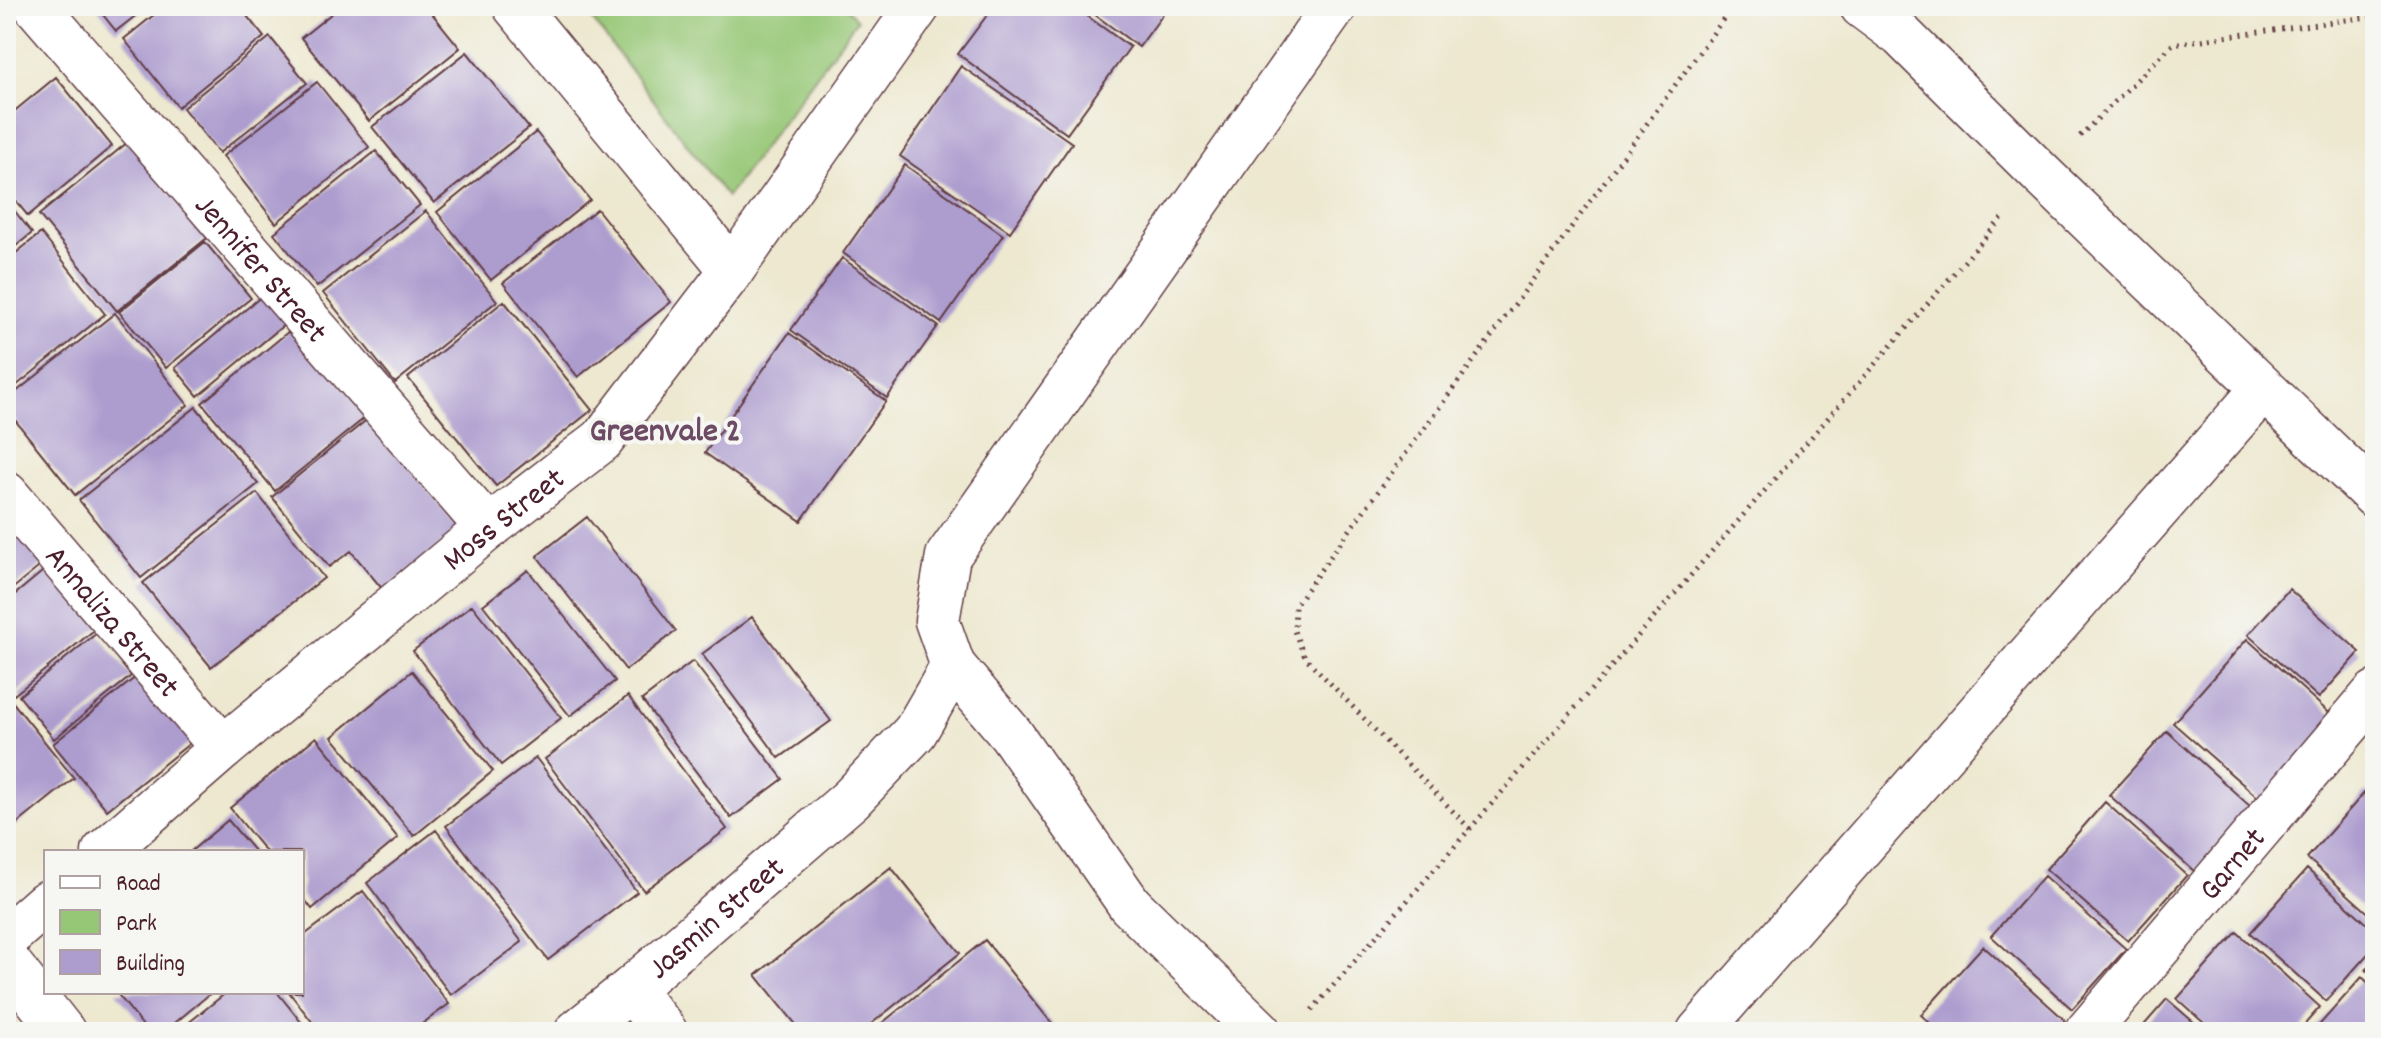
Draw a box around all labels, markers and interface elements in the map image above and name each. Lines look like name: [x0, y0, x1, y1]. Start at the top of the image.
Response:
street label: Jennifer Street: [181, 186, 336, 355]
district label: Greenvale 2: [589, 409, 741, 458]
street label: Moss Street: [434, 459, 577, 585]
street label: Annaliza Street: [32, 537, 189, 710]
street label: Garnet: [2190, 819, 2279, 913]
street label: Jasmin Street: [640, 848, 797, 993]
legend: [44, 850, 304, 994]
text: Road: [116, 868, 161, 902]
text: Park: [116, 908, 157, 942]
text: Building: [116, 948, 185, 982]

